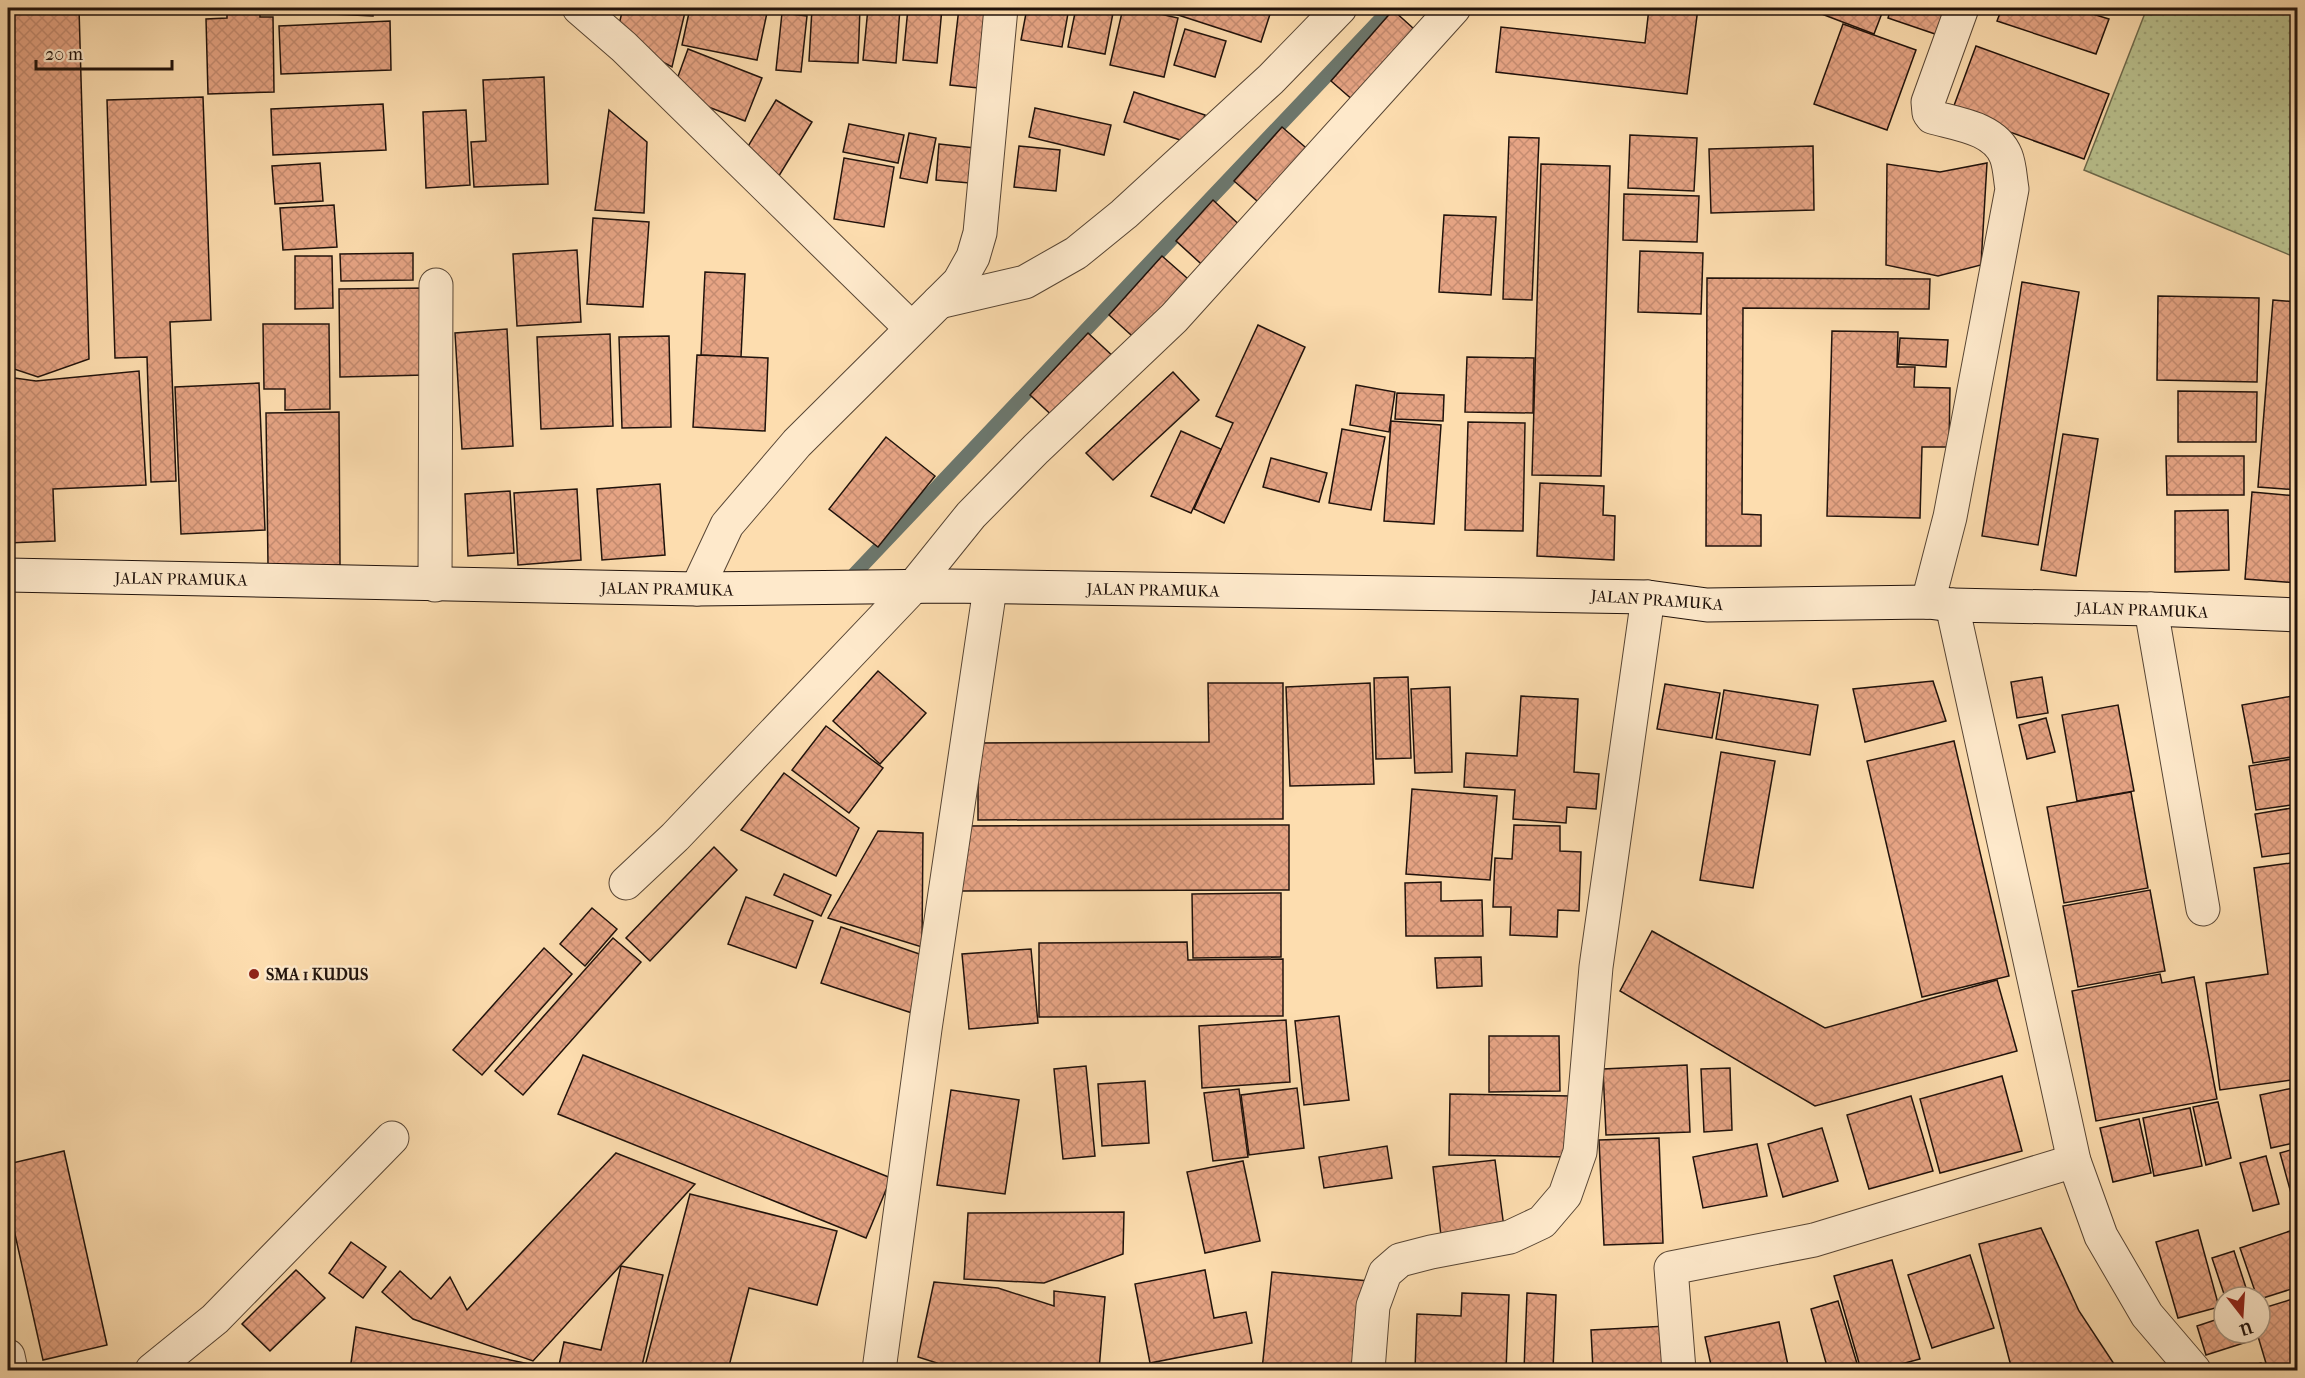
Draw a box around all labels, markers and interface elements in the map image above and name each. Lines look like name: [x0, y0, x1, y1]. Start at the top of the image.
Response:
scale bar: [36, 33, 172, 71]
text: 20 m: [45, 44, 83, 65]
street label: JALAN PRAMUKA: [112, 568, 248, 590]
street label: JALAN PRAMUKA: [598, 578, 734, 600]
street label: JALAN PRAMUKA: [1084, 579, 1220, 601]
street label: JALAN PRAMUKA: [1588, 586, 1725, 614]
street label: JALAN PRAMUKA: [2073, 598, 2209, 622]
place label: SMA 1 KUDUS: [266, 965, 368, 984]
marker: SMA 1 KUDUS: [247, 967, 261, 981]
north arrow: [2212, 1285, 2272, 1345]
text: U: [2237, 1318, 2256, 1340]

